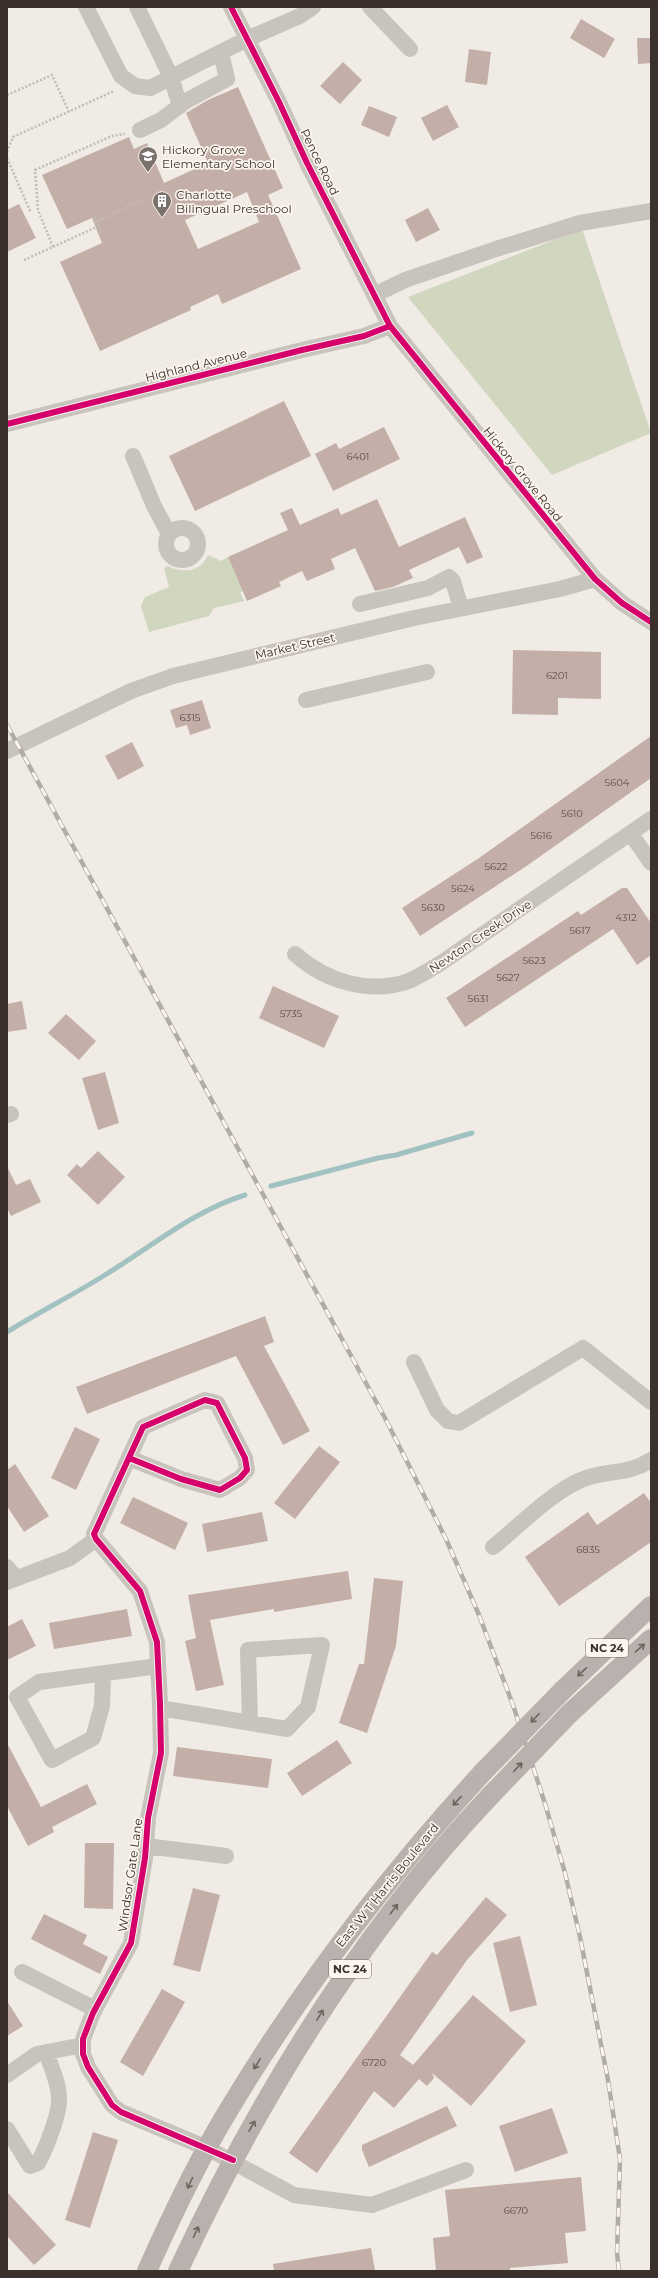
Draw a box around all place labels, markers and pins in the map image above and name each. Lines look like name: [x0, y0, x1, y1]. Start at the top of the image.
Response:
place label: Hickory Grove Elementary School: [162, 142, 275, 171]
school or university icon: Hickory Grove Elementary School: [137, 145, 159, 173]
place label: Charlotte Bilingual Preschool: [176, 187, 292, 216]
building icon: Charlotte Bilingual Preschool: [151, 190, 173, 218]

